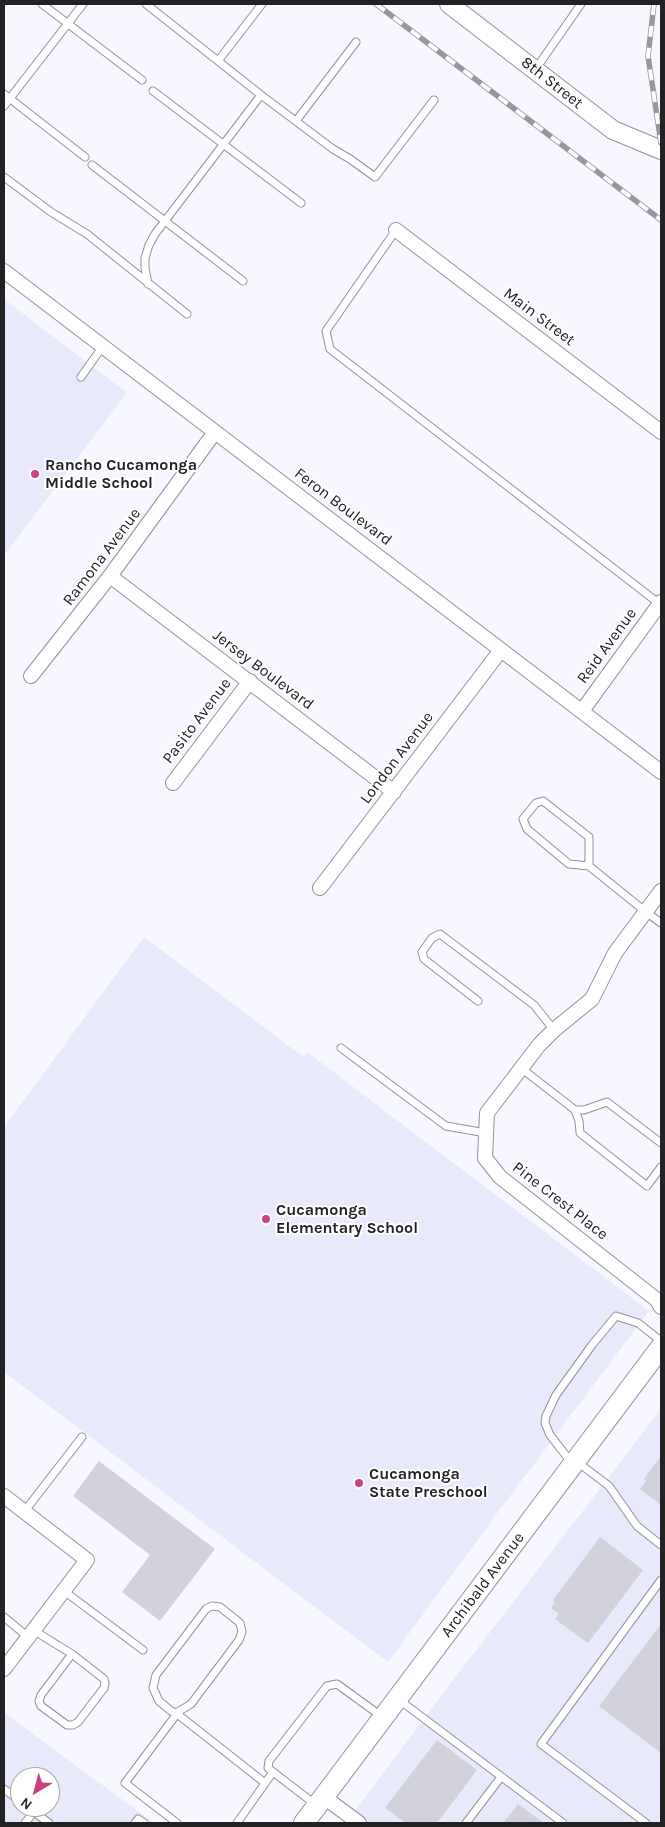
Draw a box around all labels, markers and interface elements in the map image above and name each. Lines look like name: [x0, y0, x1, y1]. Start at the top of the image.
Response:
street label: 8th Street: [517, 53, 587, 113]
street label: Main Street: [499, 284, 579, 350]
place label: Rancho Cucamonga Middle School: [45, 455, 197, 493]
street label: Feron Boulevard: [290, 464, 396, 550]
marker: Rancho Cucamonga Middle School: [29, 468, 41, 480]
street label: Ramona Avenue: [59, 504, 145, 610]
street label: Reid Avenue: [573, 604, 641, 688]
street label: Jersey Boulevard: [209, 626, 317, 714]
street label: Pasito Avenue: [159, 674, 235, 768]
street label: London Avenue: [356, 708, 438, 808]
street label: Pine Crest Place: [508, 1158, 612, 1244]
place label: Cucamonga Elementary School: [276, 1200, 418, 1238]
marker: Cucamonga Elementary School: [260, 1213, 272, 1225]
place label: Cucamonga State Preschool: [369, 1464, 488, 1502]
marker: Cucamonga State Preschool: [353, 1477, 365, 1489]
street label: Archibald Avenue: [437, 1529, 529, 1641]
north arrow: [10, 1767, 60, 1817]
text: N: [17, 1794, 35, 1813]

